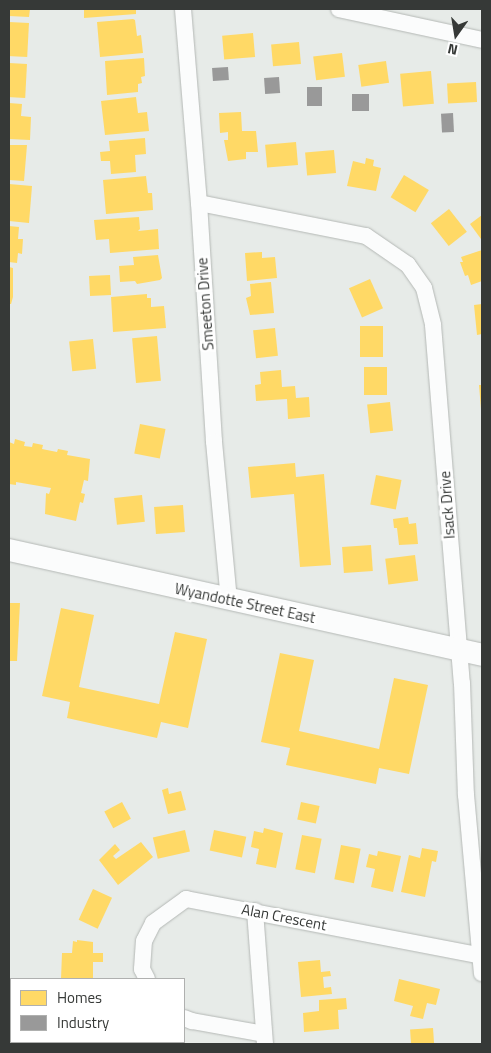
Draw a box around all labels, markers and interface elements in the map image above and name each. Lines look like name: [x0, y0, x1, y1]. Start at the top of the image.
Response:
north arrow: [431, 10, 481, 60]
text: N: [445, 39, 460, 61]
street label: Smeeton Drive: [193, 257, 217, 351]
street label: Isack Drive: [436, 470, 458, 540]
street label: Wyandotte Street East: [173, 579, 317, 627]
street label: Alan Crescent: [240, 900, 328, 934]
legend: [10, 978, 185, 1043]
text: Homes: [57, 986, 102, 1009]
text: Industry: [57, 1011, 109, 1034]

